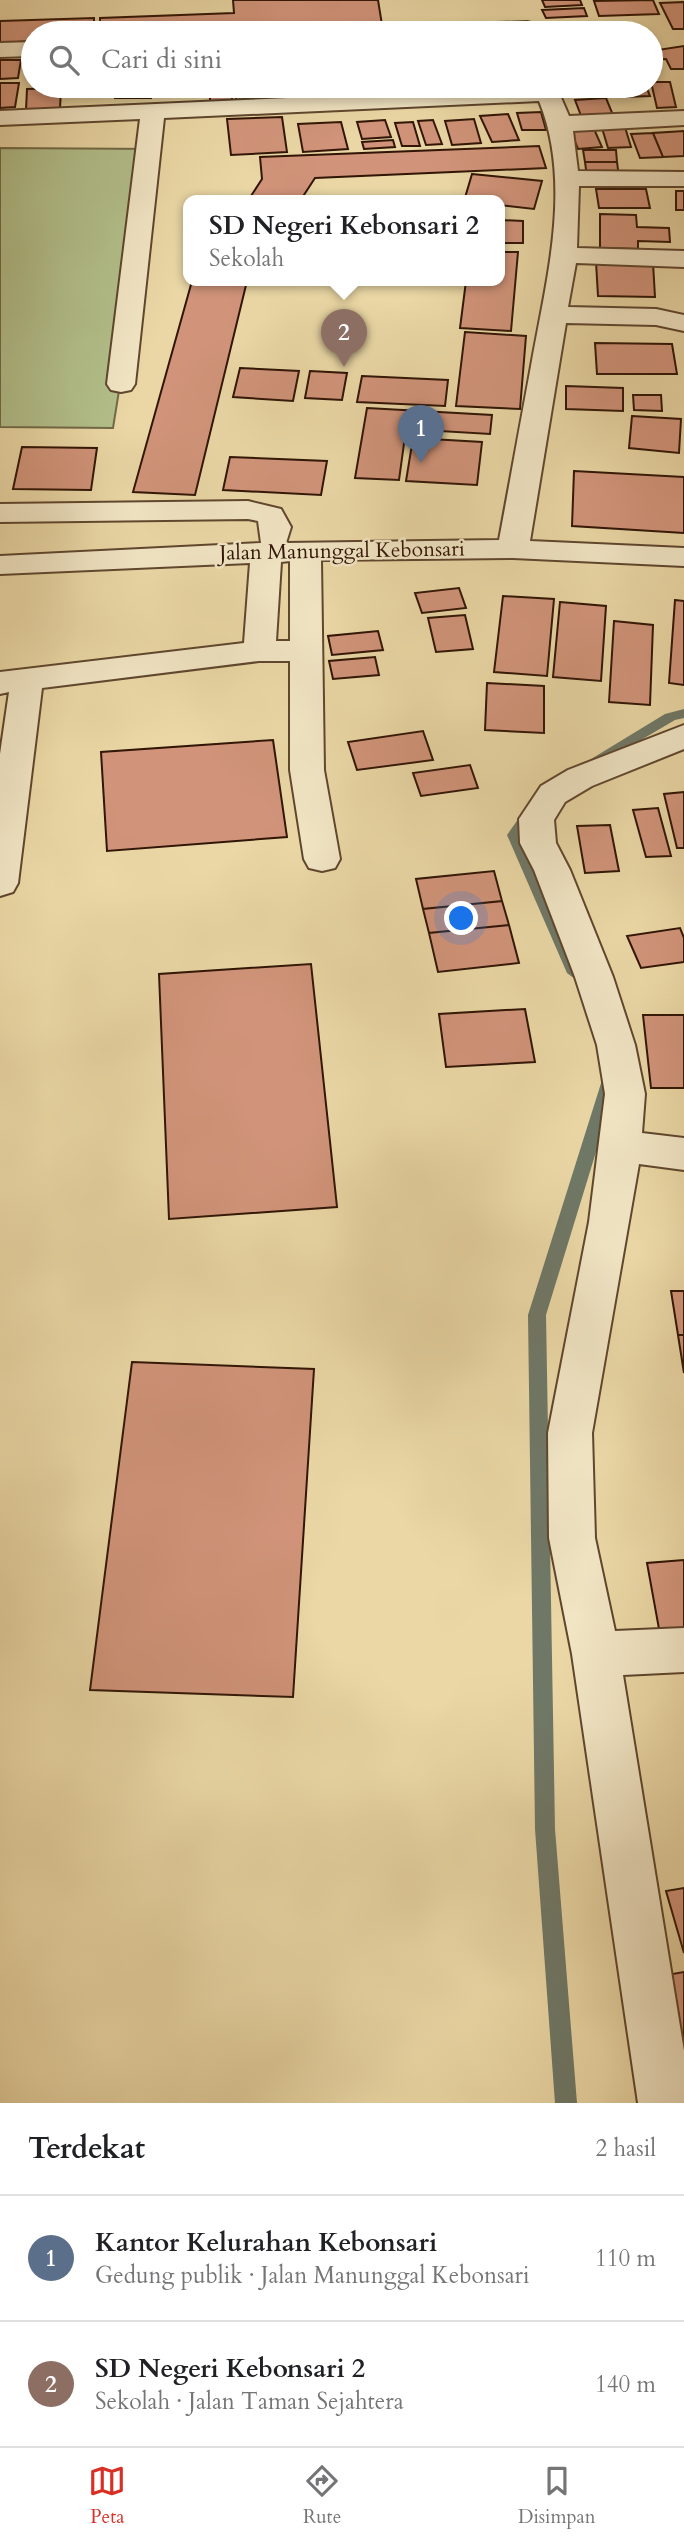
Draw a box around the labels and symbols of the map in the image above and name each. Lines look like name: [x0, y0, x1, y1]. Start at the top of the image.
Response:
pin: 2: [321, 309, 367, 367]
pin: 1: [398, 405, 444, 463]
street label: Jalan Manunggal Kebonsari: [216, 534, 465, 568]
your location: [444, 901, 478, 935]

